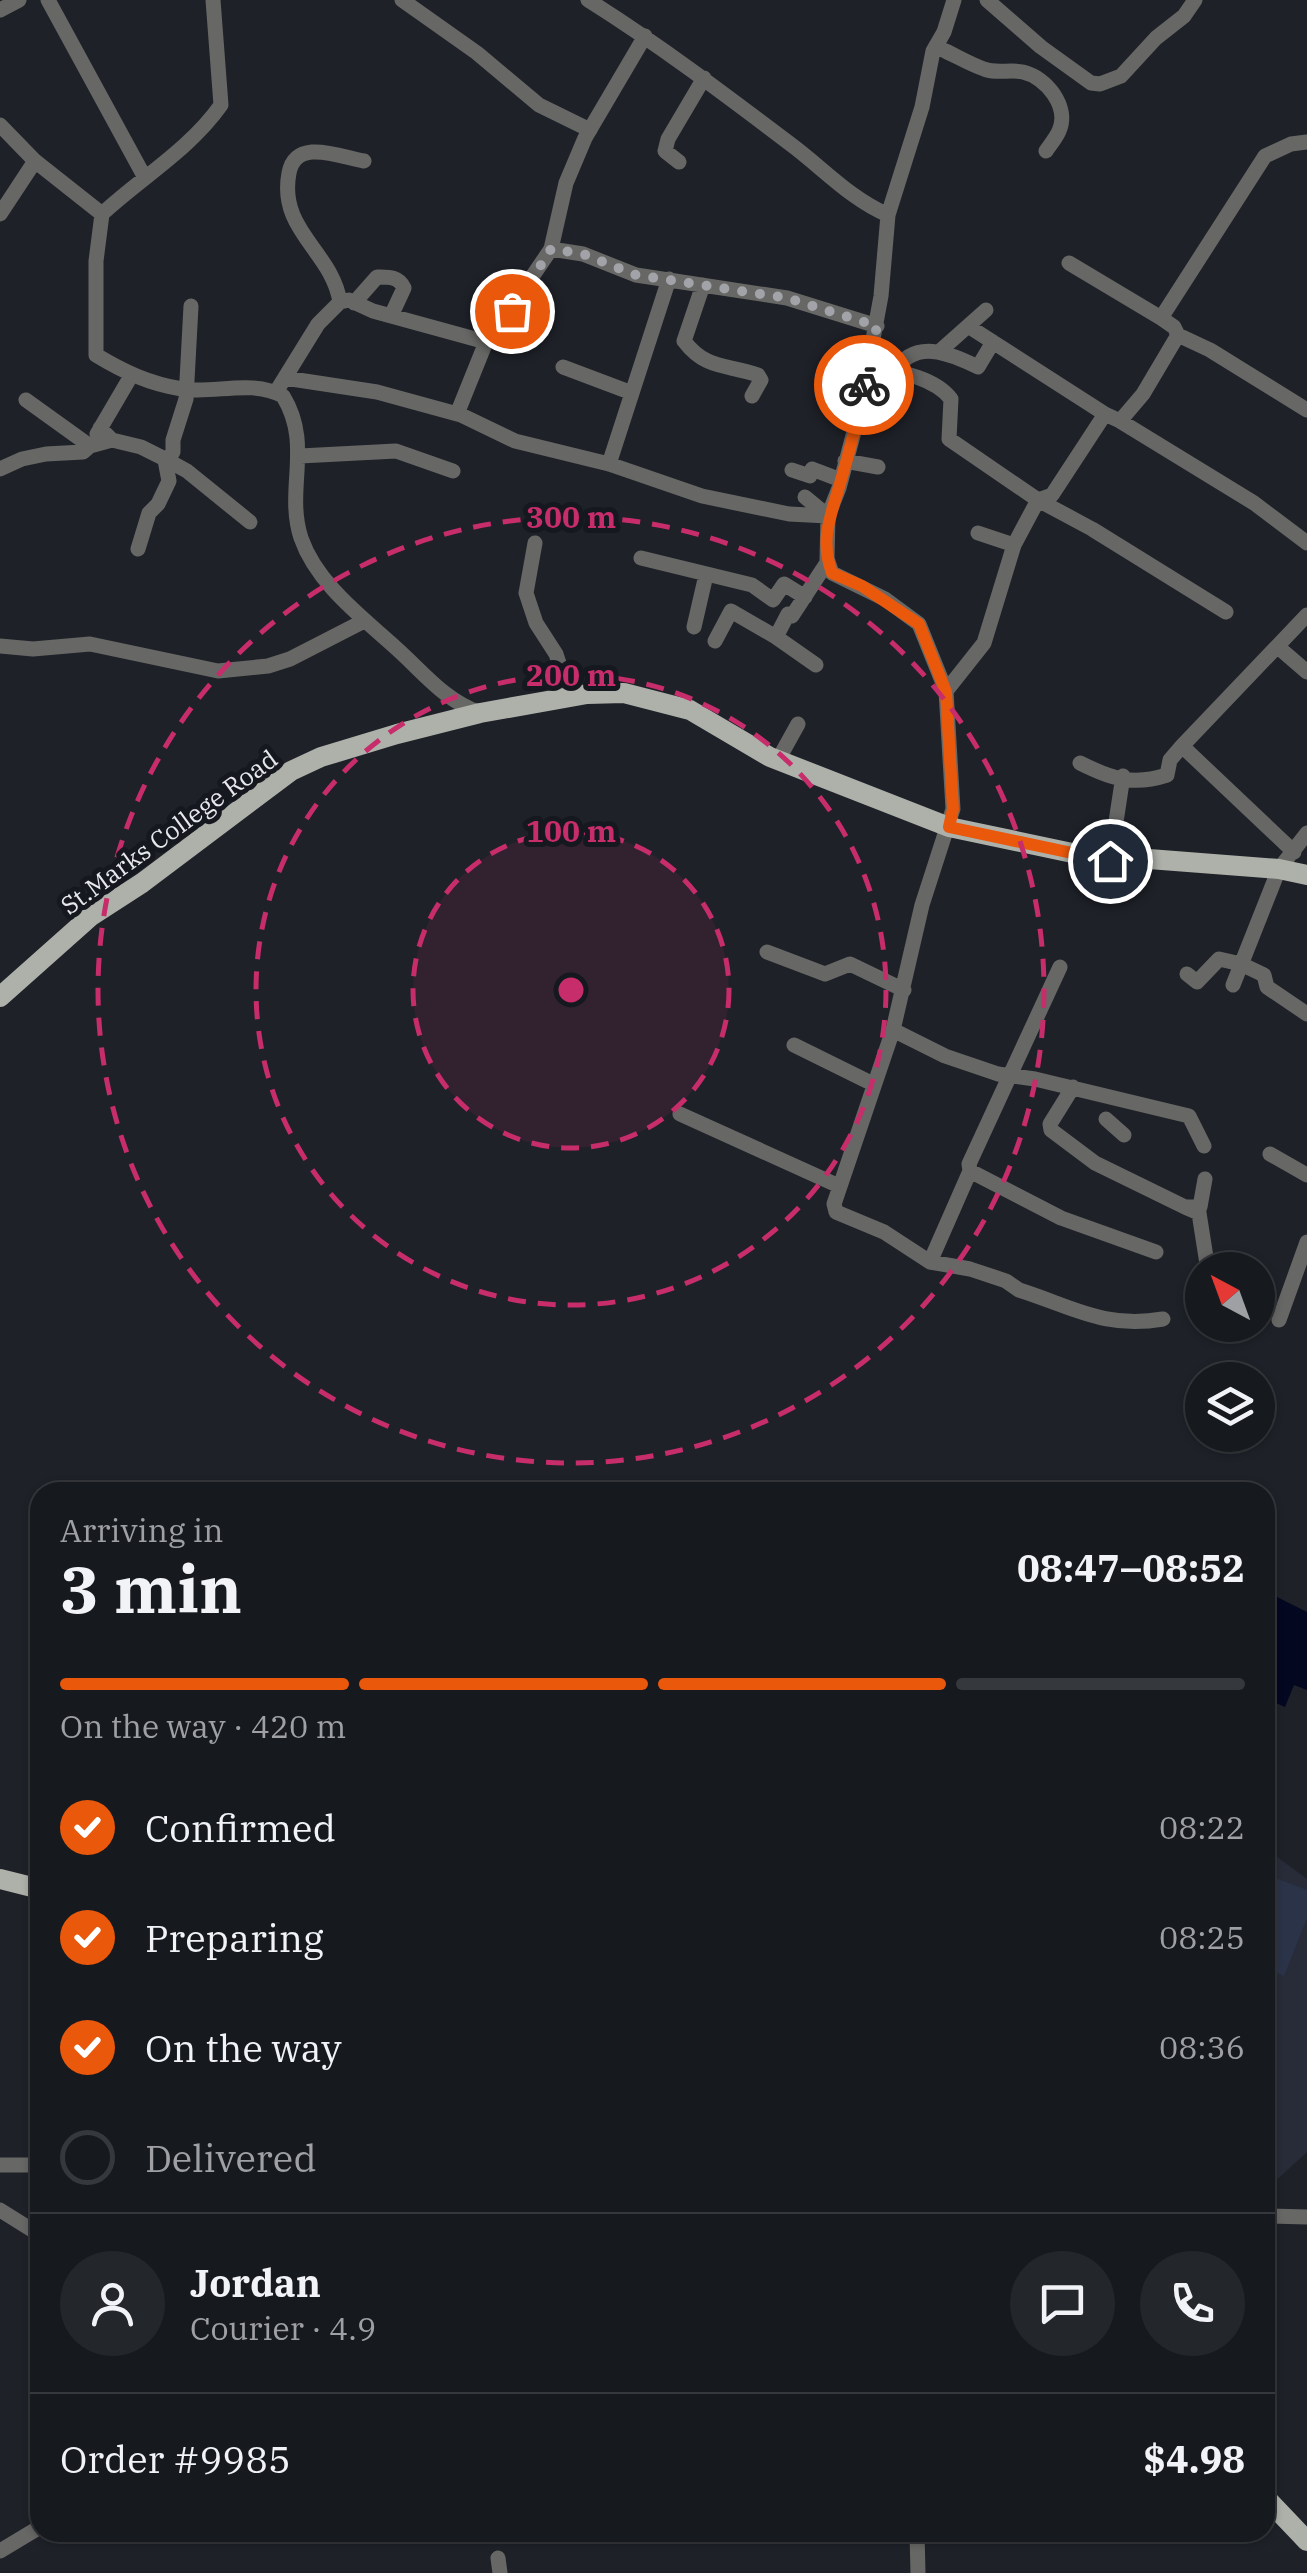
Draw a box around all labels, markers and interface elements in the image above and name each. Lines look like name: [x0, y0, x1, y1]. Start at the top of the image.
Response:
pin: [470, 269, 555, 354]
icon: bag: [485, 284, 540, 339]
courier: [814, 335, 914, 435]
icon: bike: [837, 358, 892, 413]
text: 300 m: [526, 497, 616, 536]
text: 200 m: [526, 655, 616, 694]
street label: St.Marks College Road: [54, 742, 284, 921]
text: 100 m: [526, 811, 616, 850]
pin: [1068, 819, 1153, 904]
icon: home: [1083, 834, 1138, 889]
centre of rings: [553, 972, 589, 1008]
north arrow: [1185, 1252, 1275, 1342]
map controls: [1185, 1252, 1275, 1452]
button: layers: [1185, 1362, 1275, 1452]
text: Arriving in: [60, 1509, 223, 1551]
text: 08:47–08:52: [1017, 1543, 1245, 1592]
text: 3 min: [60, 1546, 242, 1631]
text: On the way · 420 m: [60, 1705, 346, 1747]
icon: check: [60, 1800, 115, 1855]
text: Confirmed: [145, 1803, 336, 1852]
text: 08:22: [1159, 1806, 1245, 1848]
icon: check: [60, 1910, 115, 1965]
text: Preparing: [145, 1913, 324, 1962]
text: 08:25: [1159, 1916, 1245, 1958]
icon: check: [60, 2020, 115, 2075]
text: On the way: [145, 2023, 342, 2072]
text: 08:36: [1159, 2026, 1245, 2068]
text: Delivered: [145, 2133, 317, 2182]
button: person: [60, 2251, 165, 2356]
button: chat: [1010, 2251, 1115, 2356]
button: phone: [1140, 2251, 1245, 2356]
text: Jordan: [190, 2258, 321, 2307]
text: Courier · 4.9: [190, 2307, 376, 2349]
text: Order #9985: [60, 2434, 291, 2483]
text: $4.98: [1143, 2434, 1245, 2483]

